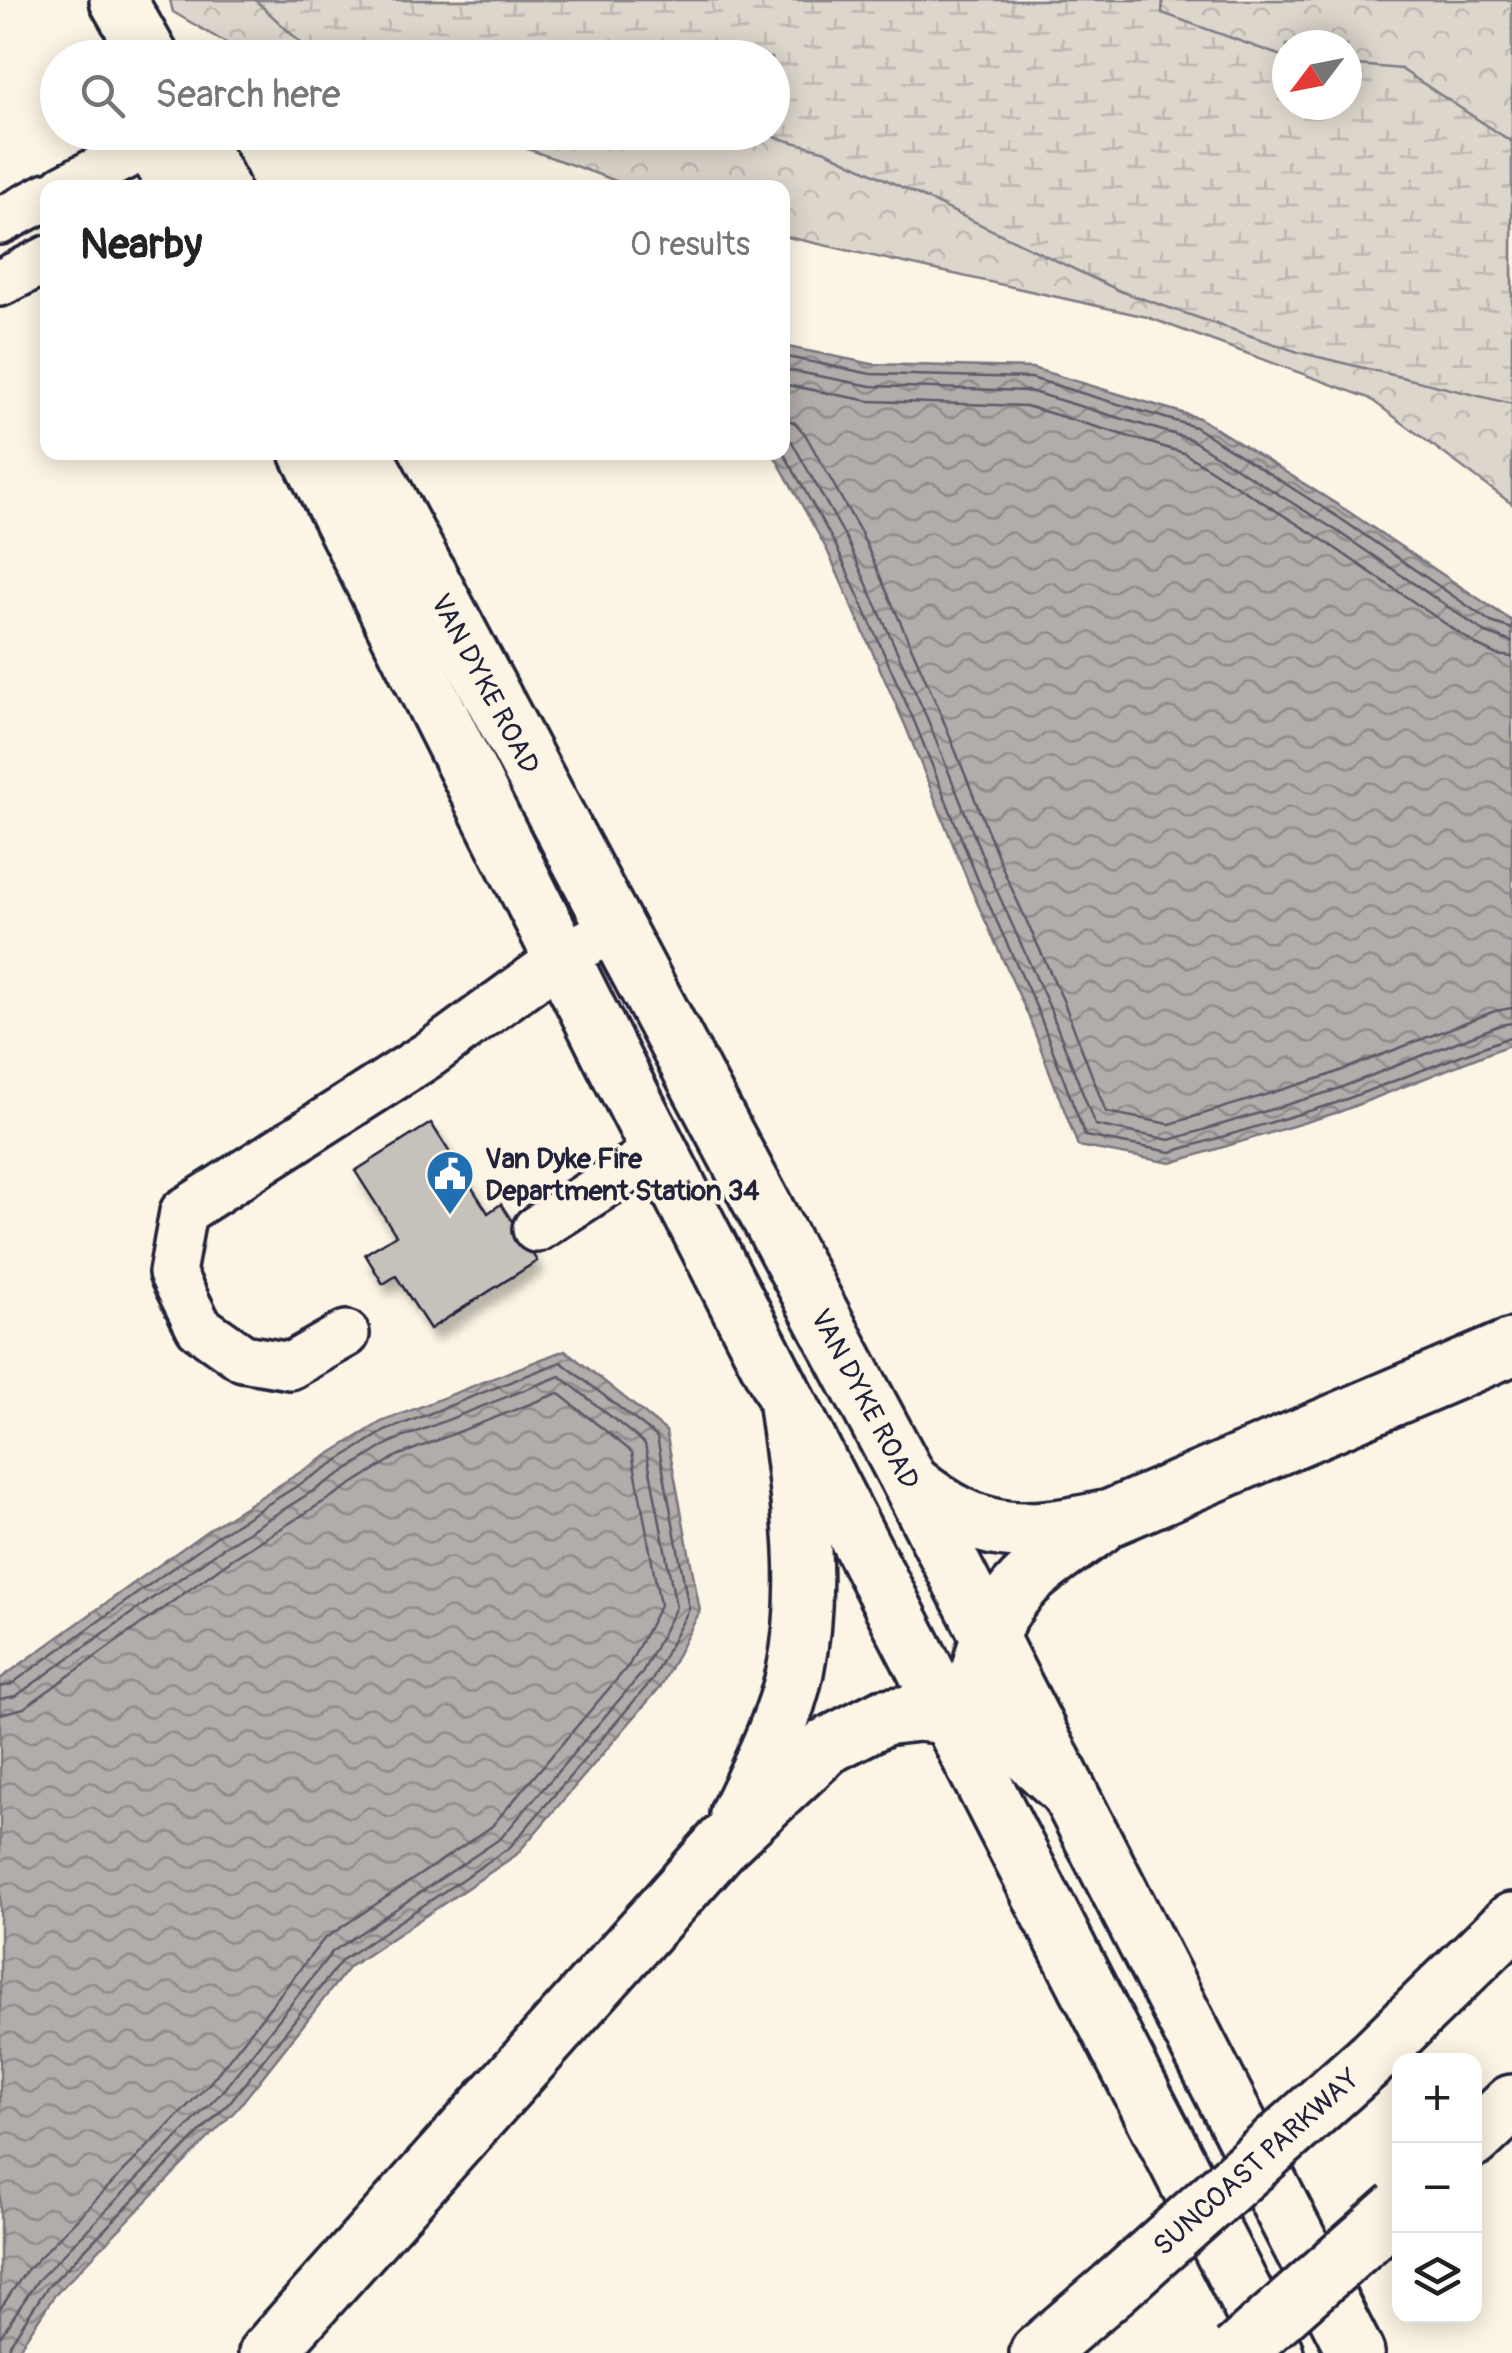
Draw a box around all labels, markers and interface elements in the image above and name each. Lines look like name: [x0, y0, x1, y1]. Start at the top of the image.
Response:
north arrow: [1272, 30, 1362, 120]
search box: [40, 40, 790, 150]
icon: search: [75, 68, 130, 123]
text: Search here: [155, 71, 341, 119]
text: Nearby: [80, 219, 202, 271]
text: 0 results: [630, 225, 750, 265]
street label: VAN DYKE ROAD: [422, 588, 547, 780]
place label: Van Dyke Fire Department Station 34: [485, 1142, 760, 1209]
public building icon: Van Dyke Fire Department Station 34: [424, 1148, 476, 1216]
street label: VAN DYKE ROAD: [802, 1303, 927, 1496]
map controls: [1392, 2053, 1482, 2323]
button: +: [1392, 2053, 1482, 2143]
street label: SUNCOAST PARKWAY: [1147, 2062, 1367, 2264]
button: −: [1392, 2143, 1482, 2233]
button: layers: [1392, 2233, 1482, 2323]

